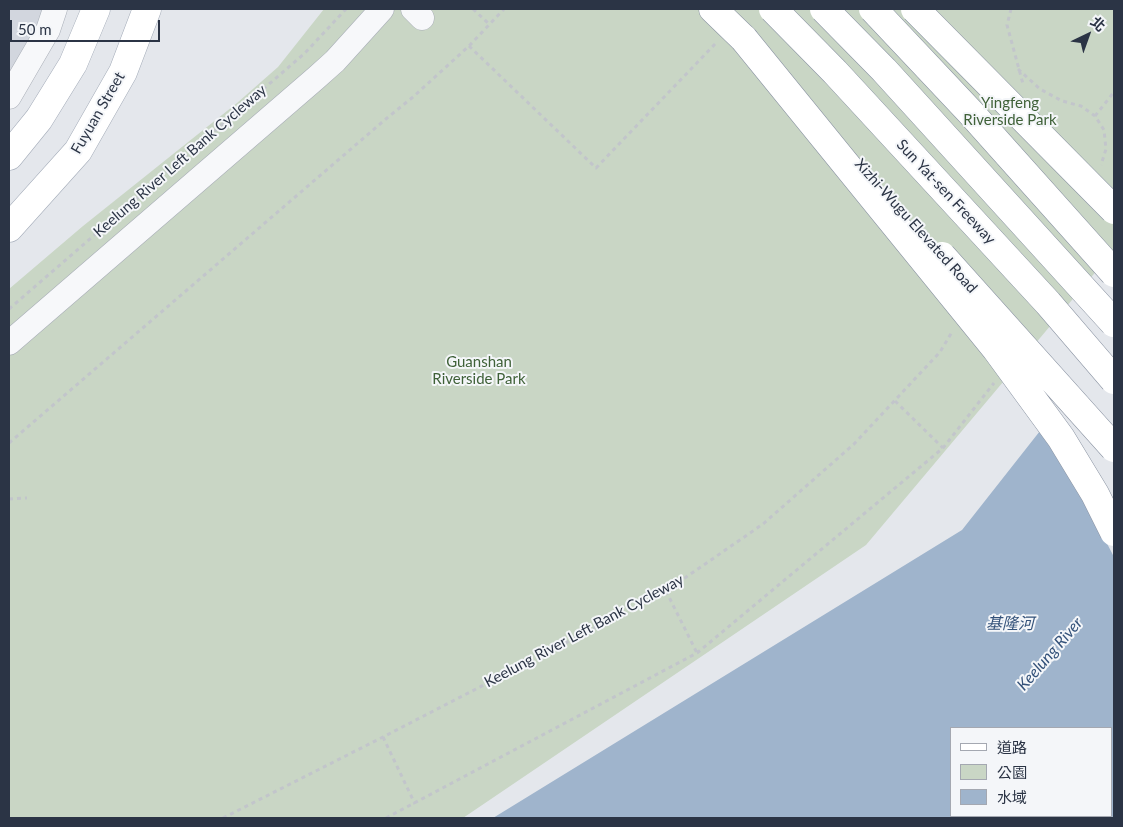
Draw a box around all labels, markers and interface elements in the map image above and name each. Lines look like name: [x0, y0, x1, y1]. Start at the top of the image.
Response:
scale bar: [12, 10, 162, 42]
north arrow: [1063, 10, 1113, 60]
text: 北: [1087, 12, 1109, 34]
text: 50 m: [18, 20, 52, 38]
street label: Fuyuan Street: [67, 69, 129, 157]
street label: Keelung River Left Bank Cycleway: [90, 81, 270, 241]
park label: Yingfeng Riverside Park: [963, 94, 1057, 129]
street label: Sun Yat-sen Freeway: [893, 136, 999, 248]
street label: Xizhi-Wugu Elevated Road: [851, 155, 981, 297]
park label: Guanshan Riverside Park: [432, 353, 526, 388]
street label: Keelung River Left Bank Cycleway: [481, 571, 687, 691]
water label: 基隆河: [986, 614, 1034, 634]
water label: Keelung River: [1013, 614, 1087, 694]
legend: [950, 727, 1113, 817]
text: 道路: [997, 738, 1027, 756]
text: 公園: [997, 763, 1027, 781]
text: 水域: [997, 788, 1027, 806]

